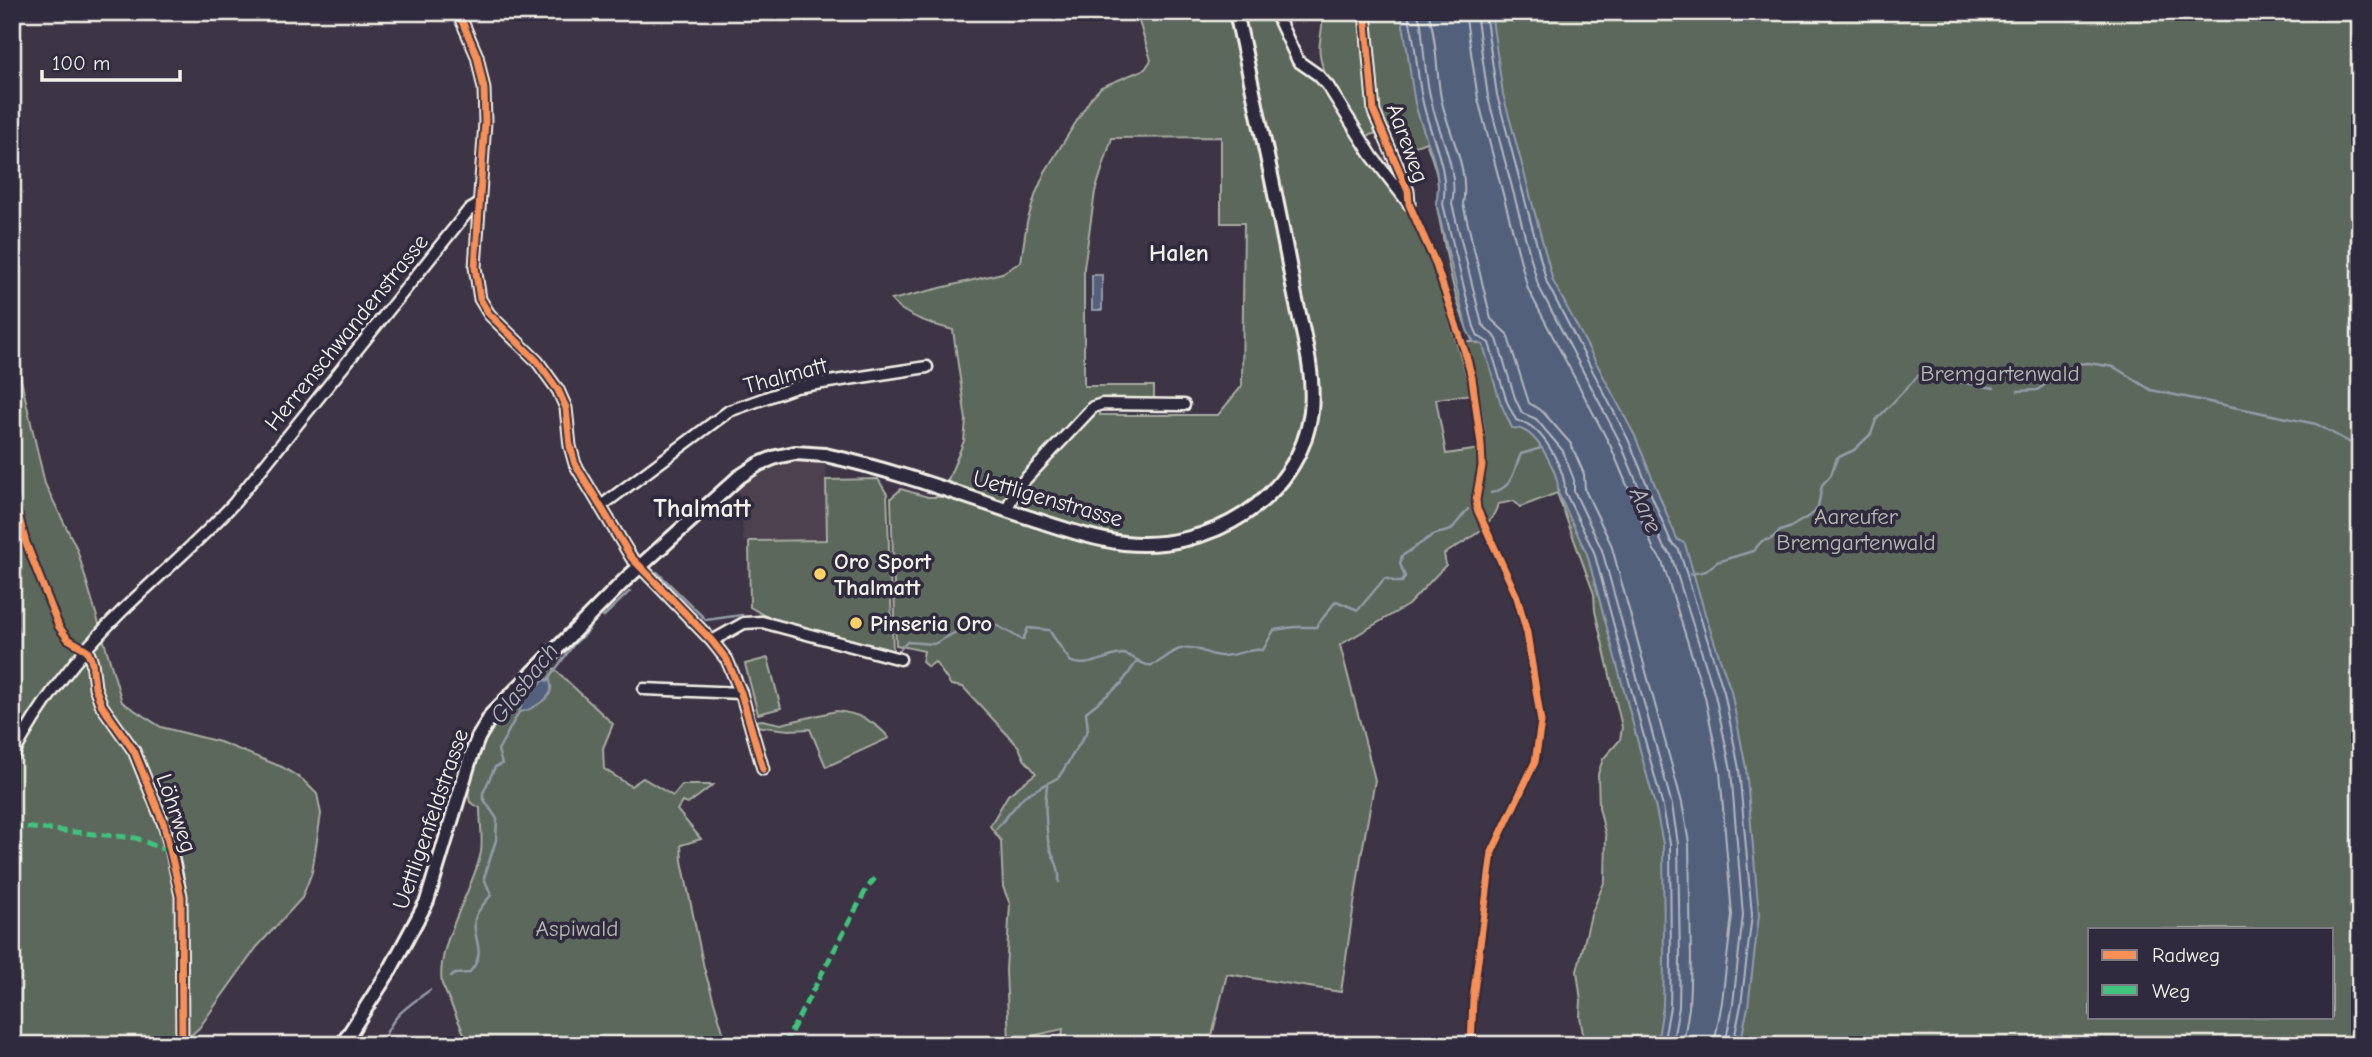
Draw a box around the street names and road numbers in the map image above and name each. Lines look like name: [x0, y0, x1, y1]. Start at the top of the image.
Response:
street label: Aareweg: [1381, 100, 1434, 187]
street label: Herrenschwandenstrasse: [259, 229, 434, 436]
street label: Thalmatt: [740, 351, 831, 400]
street label: Uettligenstrasse: [970, 464, 1126, 533]
street label: Uettligenfeldstrasse: [387, 725, 474, 913]
street label: Löhrweg: [150, 770, 203, 856]

